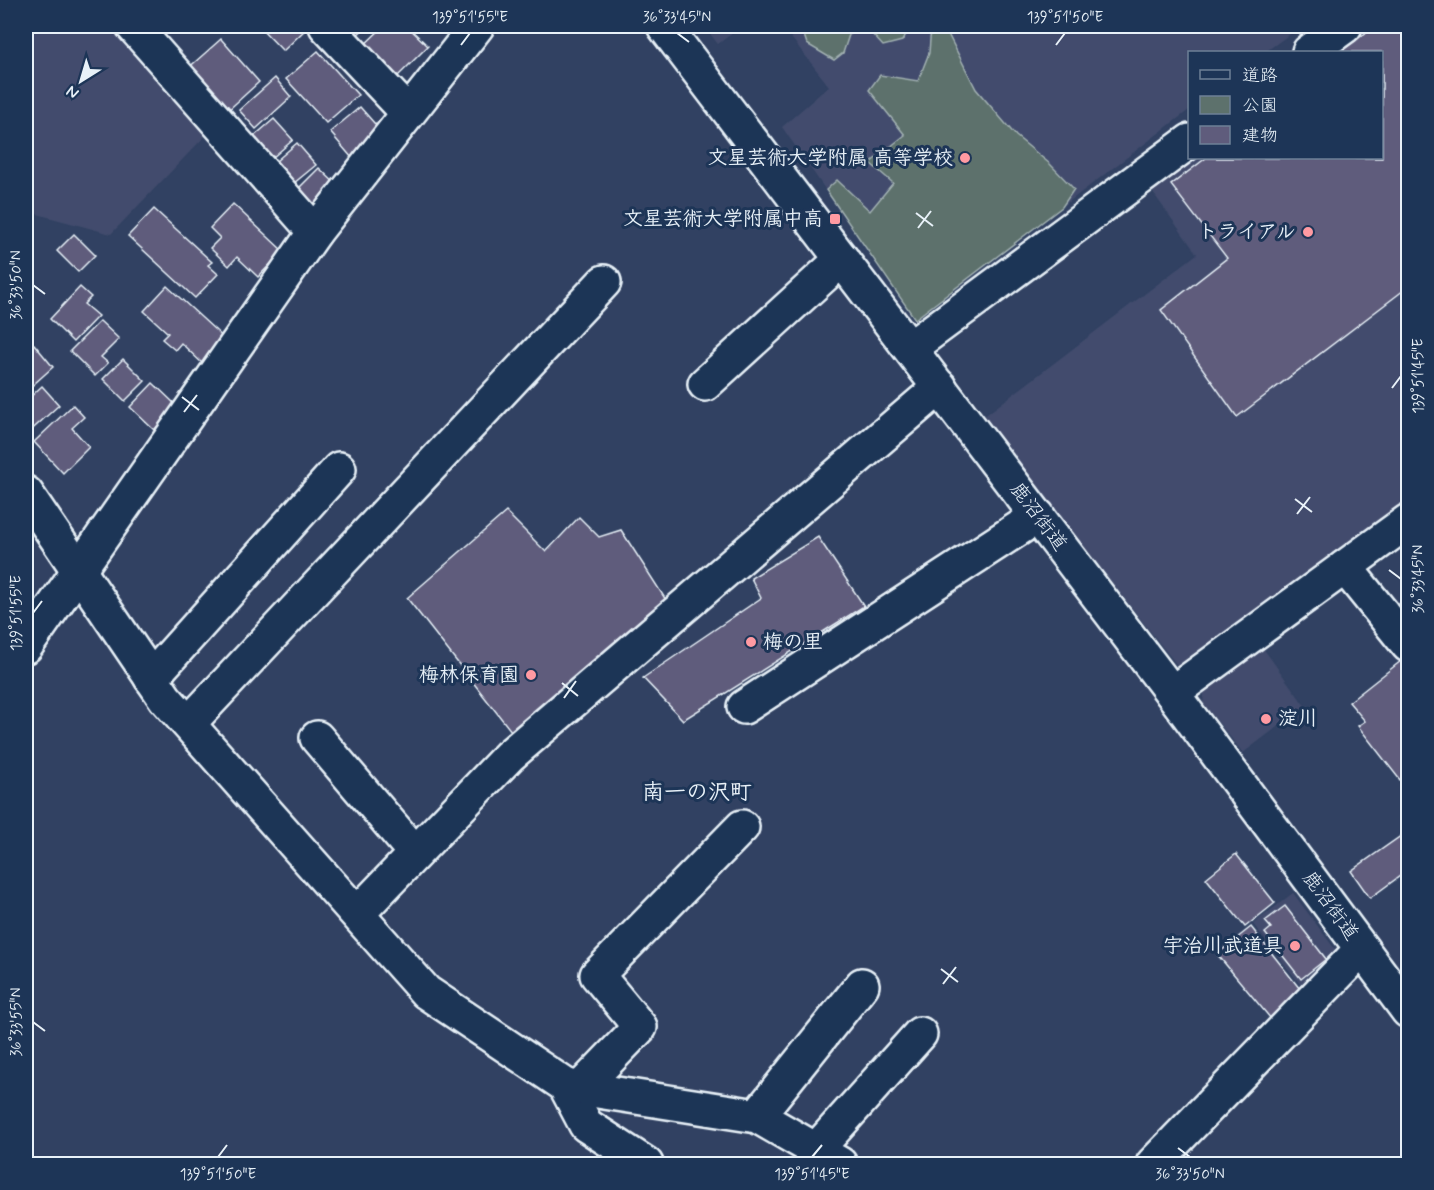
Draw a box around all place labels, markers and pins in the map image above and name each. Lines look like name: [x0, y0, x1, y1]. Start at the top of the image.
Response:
place label: 文星芸術大学附属 高等学校: [708, 145, 953, 172]
marker: 文星芸術大学附属 高等学校: [958, 151, 972, 165]
place label: 文星芸術大学附属中高: [623, 206, 823, 233]
marker: 文星芸術大学附属中高: [828, 212, 842, 226]
place label: トライアル: [1198, 219, 1296, 246]
marker: トライアル: [1301, 225, 1315, 239]
place label: 梅の里: [763, 629, 823, 656]
marker: 梅の里: [744, 635, 758, 649]
place label: 梅林保育園: [419, 662, 519, 689]
marker: 梅林保育園: [524, 668, 538, 682]
place label: 淀川: [1278, 706, 1318, 733]
marker: 淀川: [1259, 712, 1273, 726]
place label: 宇治川武道具: [1163, 933, 1283, 960]
marker: 宇治川武道具: [1288, 939, 1302, 953]

